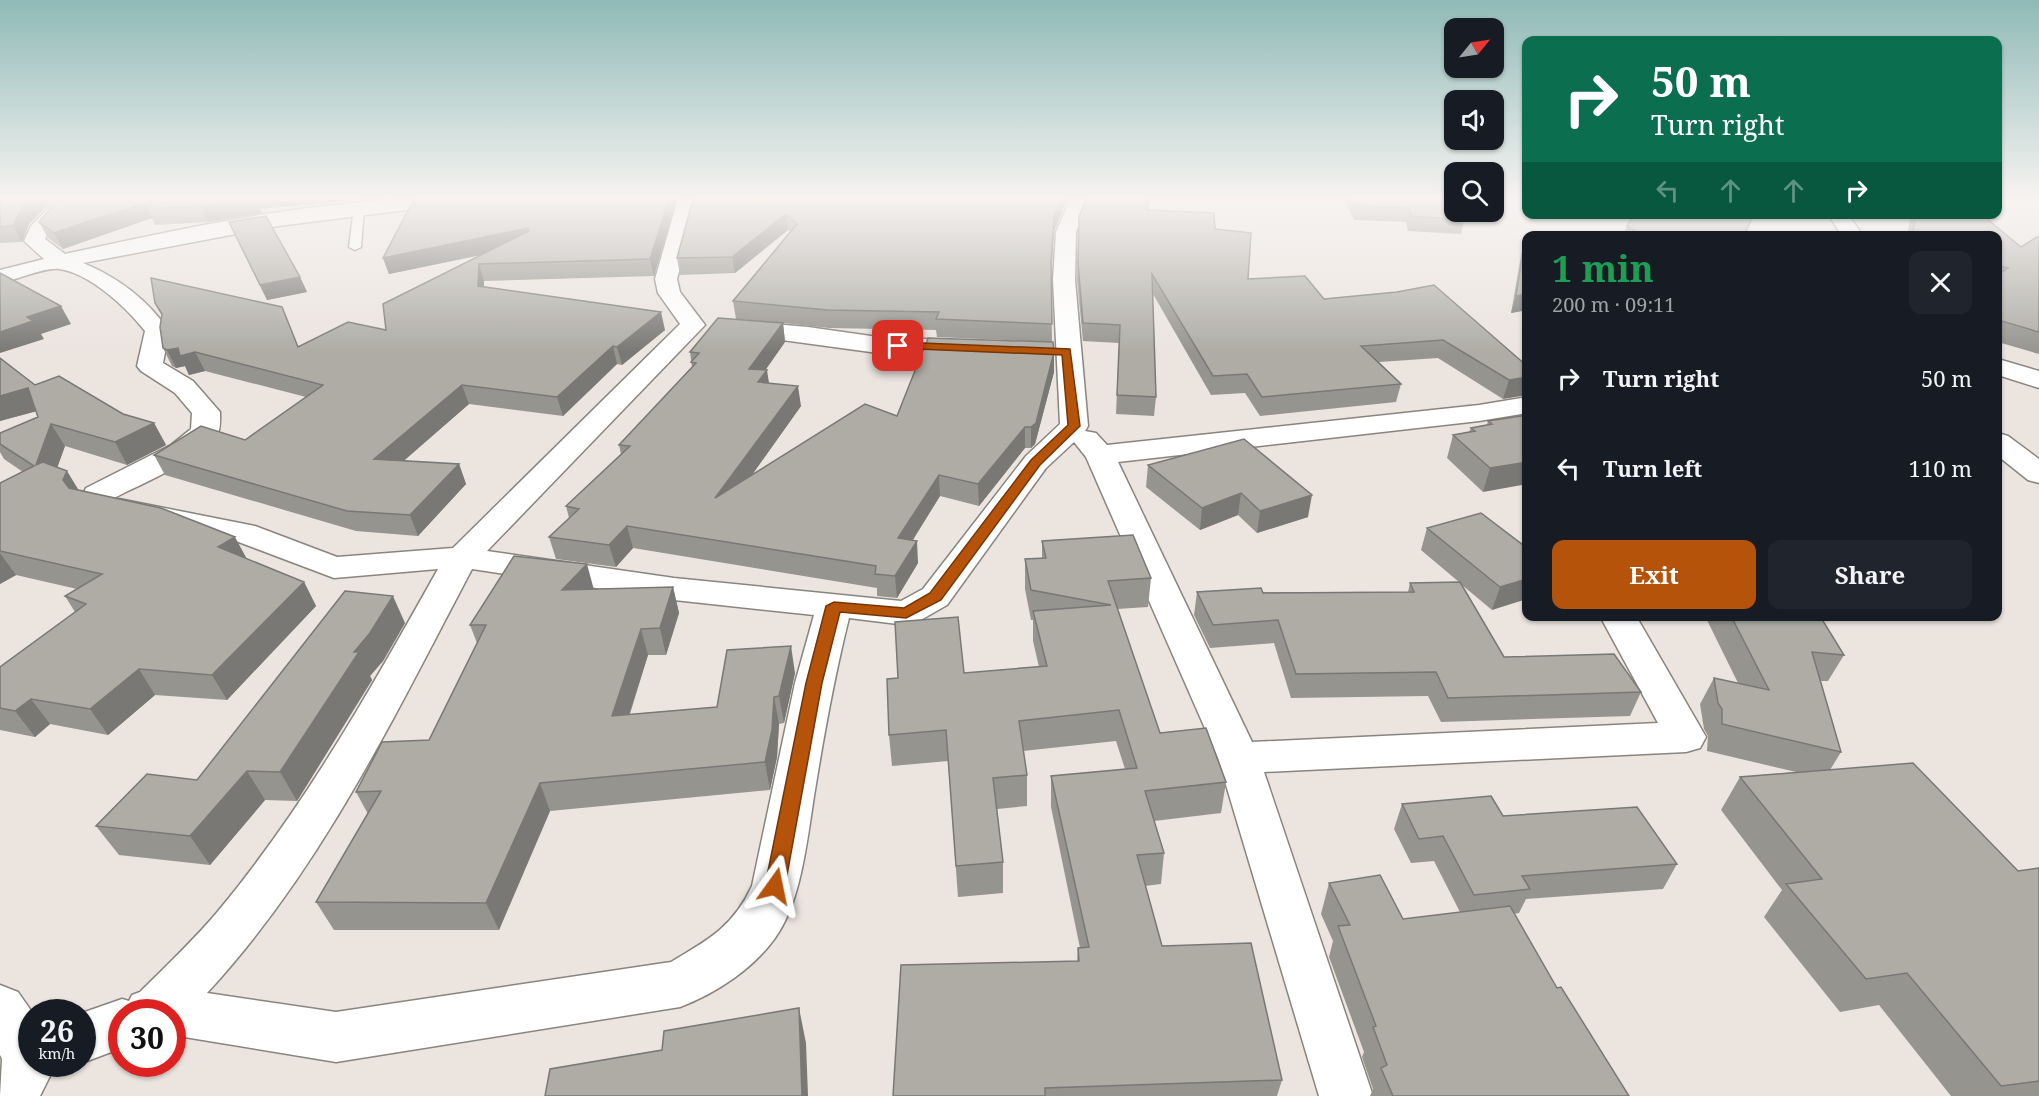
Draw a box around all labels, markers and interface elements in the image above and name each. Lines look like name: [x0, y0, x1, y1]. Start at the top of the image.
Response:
north arrow: [1444, 18, 1504, 78]
map controls: [1444, 18, 1504, 222]
text: 50 m: [1651, 52, 1751, 109]
icon: right: [1552, 60, 1630, 138]
button: sound: [1444, 90, 1504, 150]
text: Turn right: [1651, 106, 1784, 143]
button: search: [1444, 162, 1504, 222]
icon: left: [1651, 174, 1684, 207]
icon: ahead: [1714, 174, 1747, 207]
icon: ahead: [1777, 174, 1810, 207]
icon: right: [1840, 174, 1873, 207]
text: 1 min: [1552, 244, 1654, 293]
button: close: [1909, 251, 1972, 314]
text: 200 m · 09:11: [1552, 291, 1675, 318]
pin: [872, 320, 923, 371]
icon: arrive: [881, 329, 914, 362]
icon: right: [1552, 362, 1585, 395]
text: Turn right: [1603, 363, 1719, 393]
text: 50 m: [1921, 363, 1972, 393]
icon: left: [1552, 452, 1585, 485]
text: Turn left: [1603, 453, 1702, 483]
text: 110 m: [1909, 453, 1972, 483]
button: Exit: [1552, 540, 1756, 609]
button: Share: [1768, 540, 1972, 609]
position arrow: [743, 854, 807, 918]
speed limit sign: 30: [108, 999, 186, 1077]
text: 26: [40, 1010, 74, 1051]
text: km/h: [39, 1043, 75, 1063]

